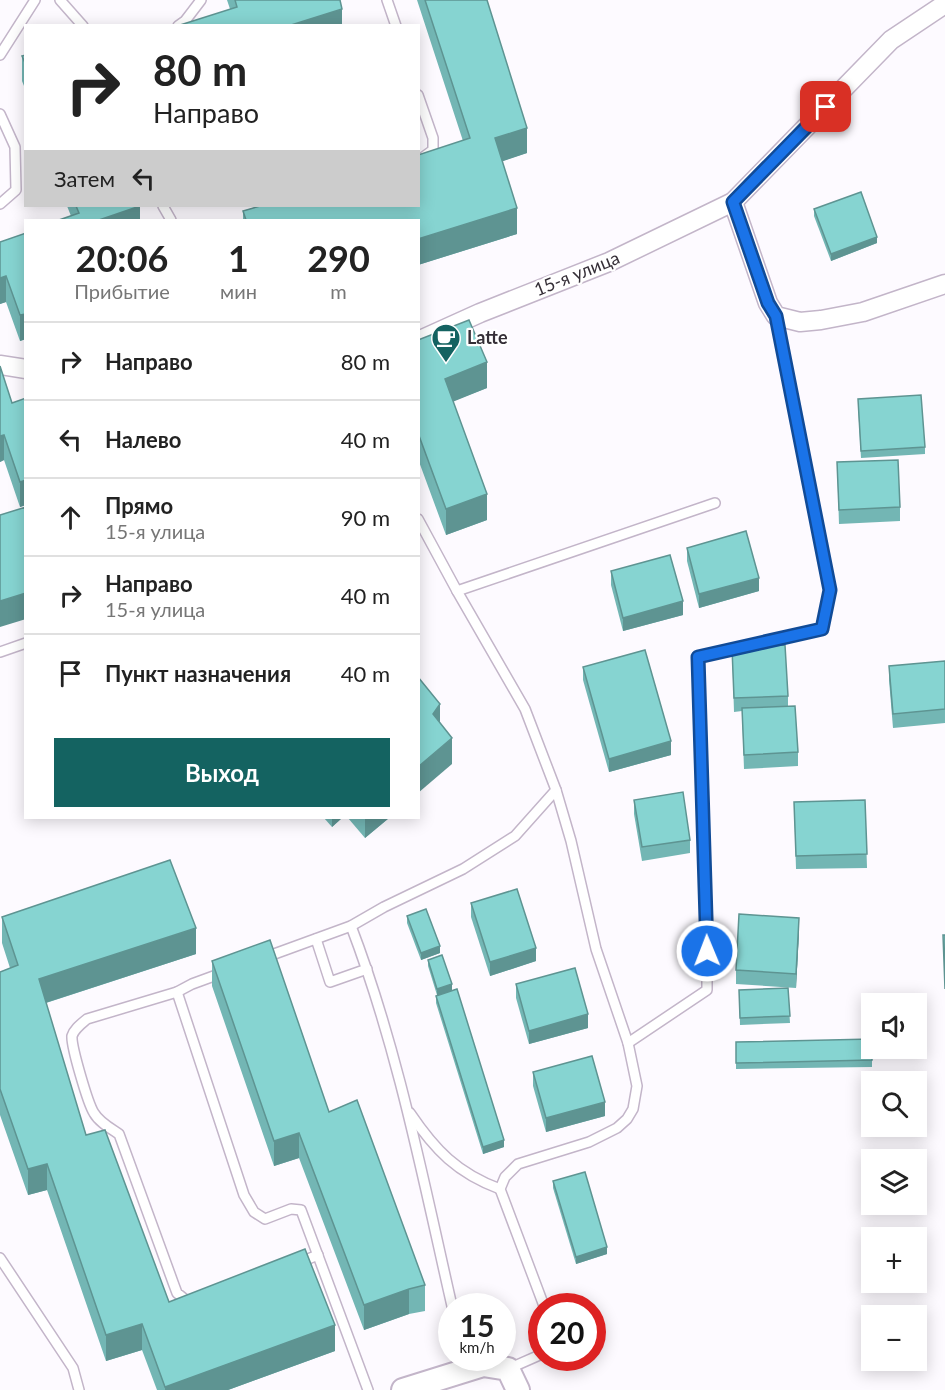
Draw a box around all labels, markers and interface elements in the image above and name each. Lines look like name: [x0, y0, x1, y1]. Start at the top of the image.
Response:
text: 80 m: [153, 45, 247, 95]
icon: right: [54, 48, 132, 126]
pin: [800, 81, 851, 132]
icon: arrive: [809, 90, 842, 123]
text: Направо: [153, 96, 259, 129]
icon: left: [127, 162, 160, 195]
text: Затем: [54, 165, 115, 192]
text: 20:06: [76, 236, 168, 280]
text: 1: [228, 236, 249, 280]
text: 290: [307, 236, 370, 280]
street label: 15-я улица: [531, 246, 623, 300]
text: Прибытие: [74, 279, 170, 303]
text: мин: [220, 279, 257, 303]
text: m: [330, 279, 347, 303]
cafe icon: Latte: [430, 322, 462, 364]
place label: Latte: [467, 326, 508, 348]
icon: right: [54, 345, 87, 378]
text: Направо: [105, 348, 193, 375]
text: 80 m: [341, 348, 390, 375]
icon: left: [54, 423, 87, 456]
text: Налево: [105, 426, 181, 453]
text: 40 m: [341, 426, 390, 453]
text: Прямо: [105, 492, 173, 519]
icon: ahead: [54, 501, 87, 534]
text: 90 m: [341, 504, 390, 531]
text: 15-я улица: [105, 519, 205, 543]
text: Направо: [105, 570, 193, 597]
icon: right: [54, 579, 87, 612]
text: 40 m: [341, 582, 390, 609]
text: 15-я улица: [105, 597, 205, 621]
icon: arrive: [54, 657, 87, 690]
text: Пункт назначения: [105, 660, 291, 687]
text: 40 m: [341, 660, 390, 687]
button: Выход: [54, 738, 390, 807]
position arrow: [675, 919, 739, 983]
map controls: [861, 993, 927, 1371]
button: sound: [861, 993, 927, 1059]
button: search: [861, 1071, 927, 1137]
button: layers: [861, 1149, 927, 1215]
button: +: [861, 1227, 927, 1293]
speed limit sign: 20: [528, 1293, 606, 1371]
button: −: [861, 1305, 927, 1371]
text: 15: [460, 1307, 494, 1343]
text: km/h: [459, 1338, 495, 1356]

